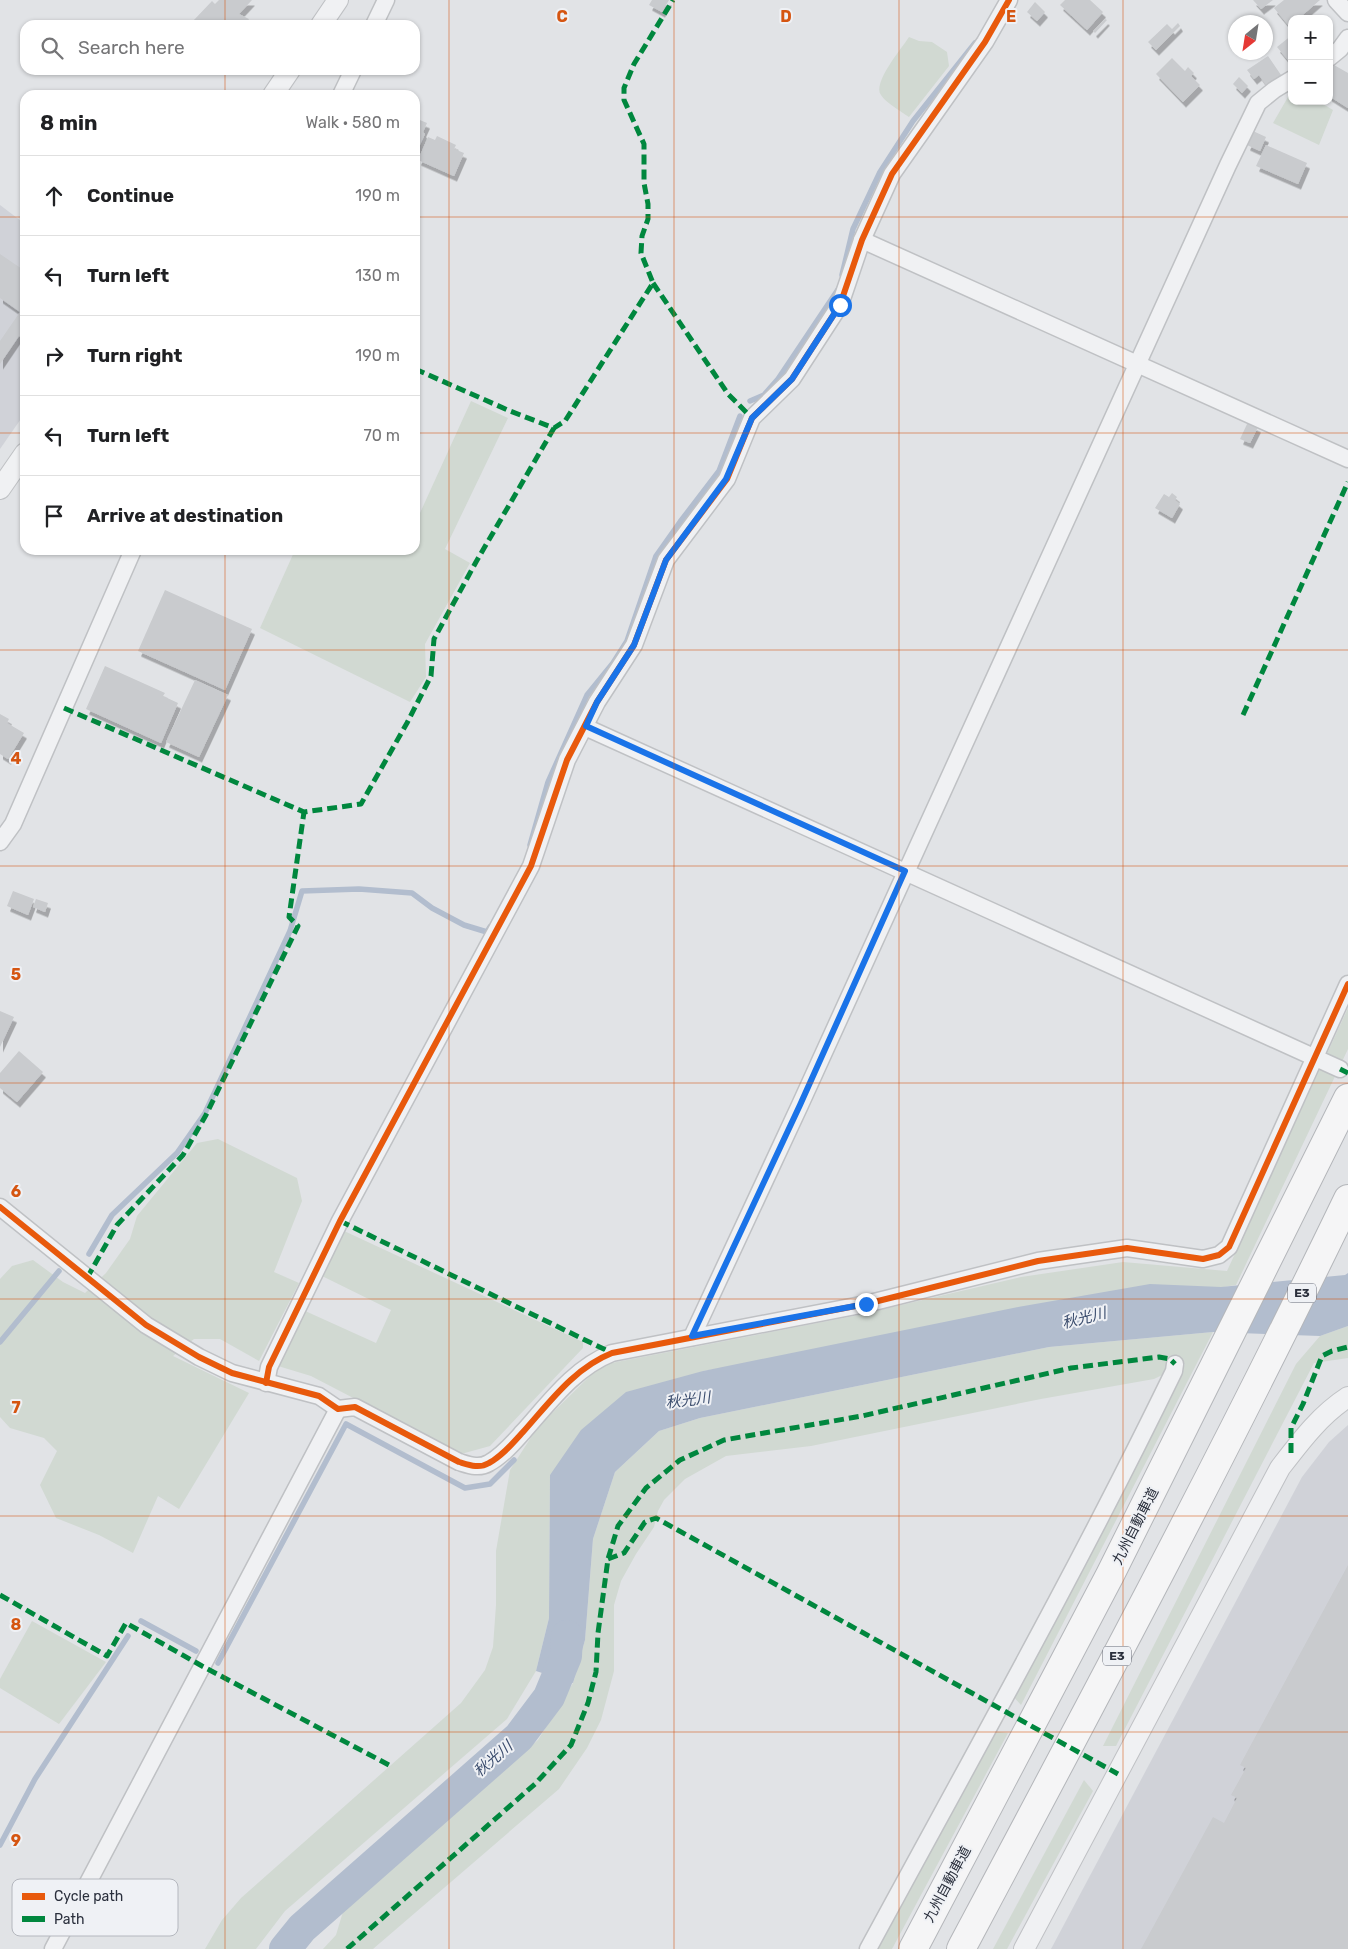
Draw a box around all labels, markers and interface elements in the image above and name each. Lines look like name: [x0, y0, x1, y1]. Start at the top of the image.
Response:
text: C: [556, 7, 568, 26]
text: D: [780, 7, 792, 26]
text: E: [1006, 7, 1016, 26]
north arrow: [1228, 15, 1273, 60]
map controls: [1288, 15, 1333, 105]
button: +: [1288, 15, 1333, 60]
search box: [20, 20, 420, 75]
icon: search: [38, 34, 66, 62]
text: Search here: [78, 36, 185, 59]
button: −: [1288, 60, 1333, 105]
text: 8 min: [40, 110, 97, 135]
text: Walk · 580 m: [306, 113, 400, 132]
icon: ahead: [40, 182, 68, 210]
text: Continue: [87, 184, 174, 207]
text: 190 m: [355, 186, 400, 205]
icon: left: [40, 262, 68, 290]
text: Turn left: [87, 264, 169, 287]
text: 130 m: [355, 266, 400, 285]
route start: [829, 294, 852, 317]
icon: right: [40, 342, 68, 370]
text: Turn right: [87, 344, 182, 367]
text: 190 m: [355, 346, 400, 365]
icon: left: [40, 422, 68, 450]
text: Turn left: [87, 424, 169, 447]
text: 70 m: [363, 426, 400, 445]
icon: arrive: [40, 502, 68, 530]
text: Arrive at destination: [87, 504, 283, 527]
text: 4: [11, 749, 22, 768]
text: 5: [11, 965, 21, 984]
text: 6: [11, 1182, 21, 1201]
road number: E3: [1288, 1284, 1316, 1302]
route end: [855, 1293, 878, 1316]
water label: 秋光川: [1060, 1303, 1110, 1332]
water label: 秋光川: [665, 1388, 713, 1412]
text: 7: [11, 1398, 21, 1417]
street label: 九州自動車道: [1109, 1485, 1162, 1568]
text: 8: [11, 1615, 22, 1634]
road number: E3: [1103, 1646, 1131, 1665]
water label: 秋光川: [470, 1736, 517, 1781]
text: 9: [11, 1831, 21, 1850]
street label: 九州自動車道: [920, 1843, 975, 1925]
legend: [12, 1879, 178, 1936]
text: Cycle path: [54, 1888, 123, 1905]
text: Path: [54, 1911, 85, 1928]

